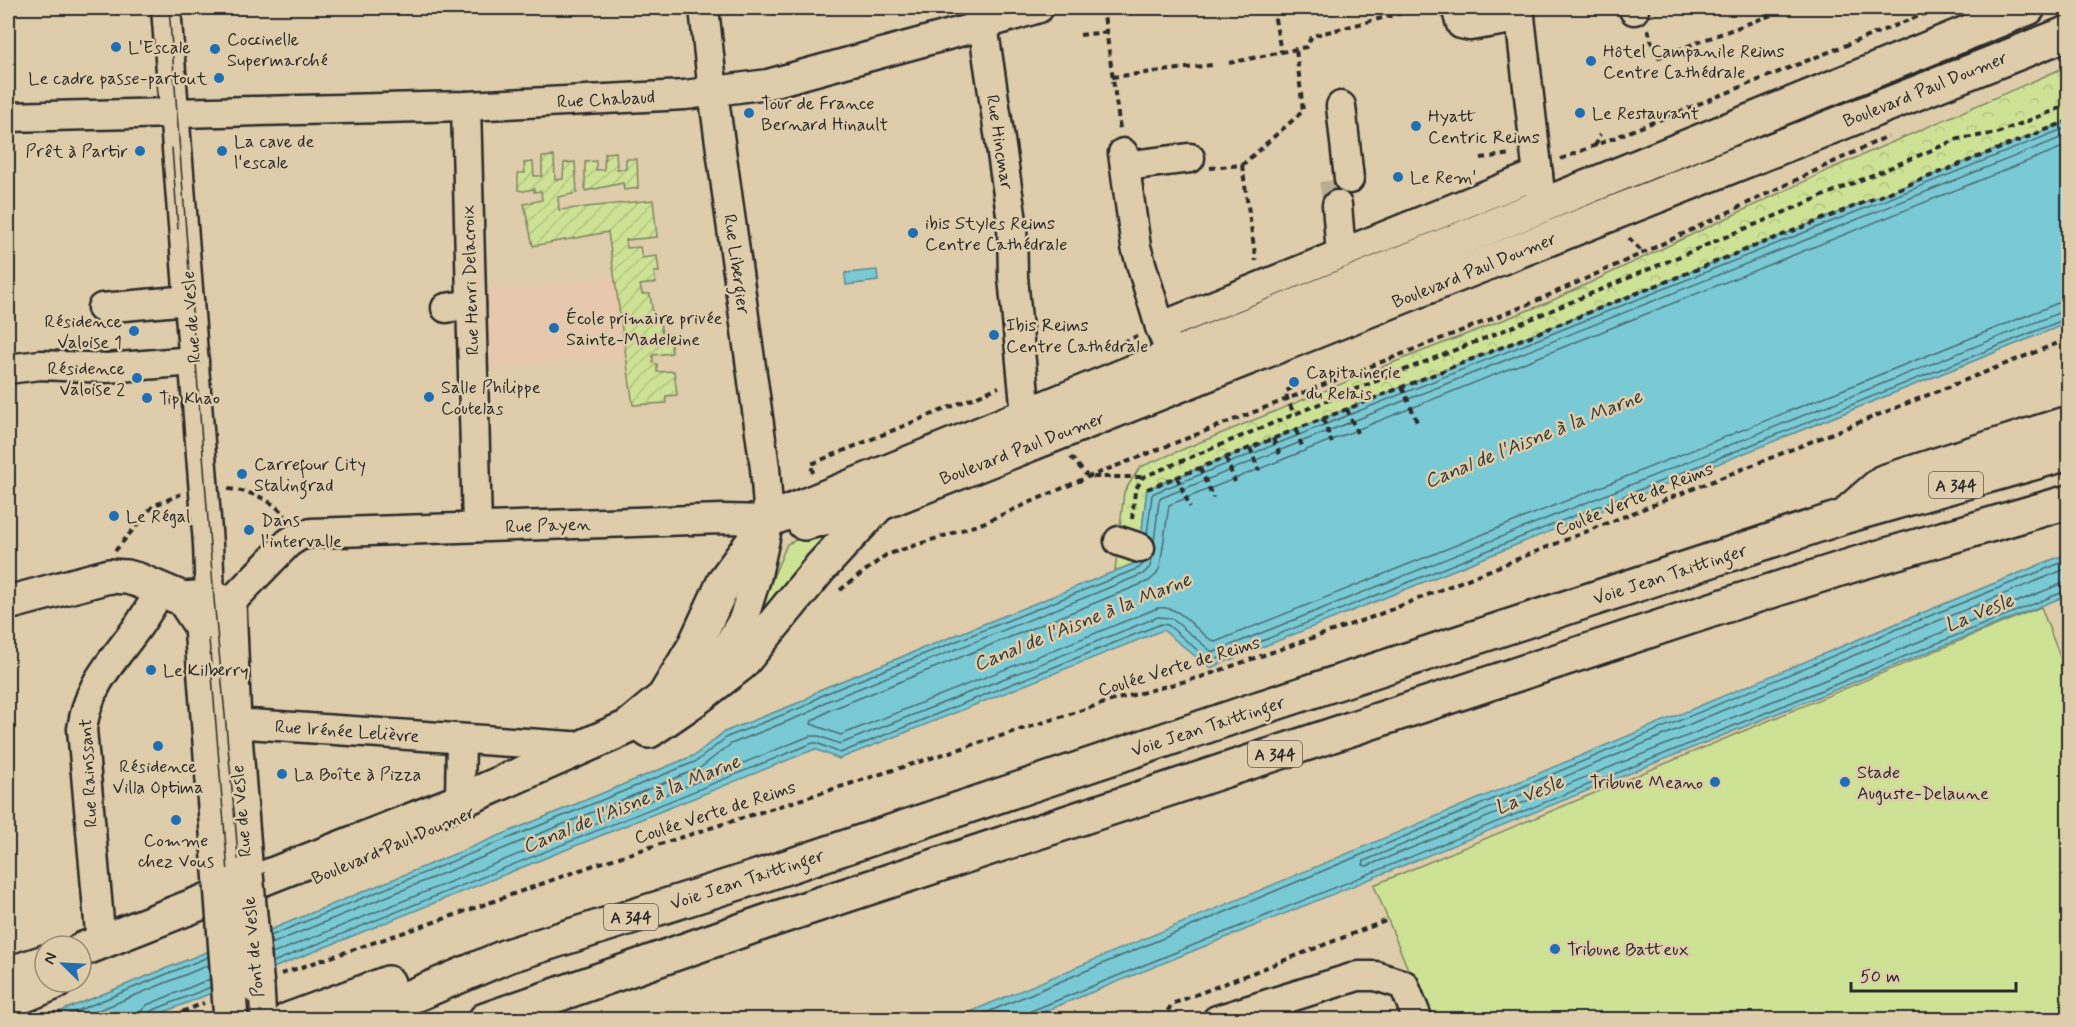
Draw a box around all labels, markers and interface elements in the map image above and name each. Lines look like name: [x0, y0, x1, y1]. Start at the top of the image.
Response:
place label: Coccinelle Supermarché: [227, 28, 328, 73]
place label: L'Escale: [128, 36, 191, 60]
marker: L'Escale: [109, 40, 123, 54]
place label: Hôtel Campanile Reims Centre Cathédrale: [1603, 40, 1785, 85]
marker: Coccinelle Supermarché: [208, 42, 222, 56]
street label: Boulevard Paul Doumer: [1840, 46, 2011, 134]
marker: Hôtel Campanile Reims Centre Cathédrale: [1584, 54, 1598, 68]
place label: Le cadre passe-partout: [28, 67, 207, 91]
marker: Le cadre passe-partout: [212, 71, 226, 85]
street label: Rue Chabaud: [556, 85, 656, 115]
place label: Tour de France Bernard Hinault: [761, 92, 888, 137]
street label: Rue Hincmar: [980, 93, 1018, 192]
place label: Le Restaurant: [1592, 102, 1699, 126]
place label: Hyatt Centric Reims: [1428, 105, 1540, 150]
marker: Tour de France Bernard Hinault: [742, 106, 756, 120]
marker: Le Restaurant: [1573, 106, 1587, 120]
marker: Hyatt Centric Reims: [1409, 119, 1423, 133]
place label: La cave de l'escale: [234, 130, 314, 175]
place label: Prêt à Partir: [25, 140, 128, 164]
marker: Prêt à Partir: [133, 144, 147, 158]
marker: La cave de l'escale: [215, 144, 229, 158]
place label: Le Rem': [1410, 166, 1476, 190]
marker: Le Rem': [1391, 170, 1405, 184]
street label: Rue Henri Delacroix: [456, 204, 486, 356]
place label: ibis Styles Reims Centre Cathédrale: [925, 212, 1067, 257]
street label: Rue Libergier: [715, 213, 755, 317]
marker: ibis Styles Reims Centre Cathédrale: [906, 226, 920, 240]
street label: Boulevard Paul Doumer: [1389, 227, 1560, 315]
street label: Rue de Vesle: [177, 270, 207, 364]
place label: École primaire privée Sainte-Madeleine: [566, 307, 723, 352]
place label: Résidence Valoise 1: [44, 310, 122, 355]
place label: Ibis Reims Centre Cathédrale: [1006, 314, 1148, 359]
marker: École primaire privée Sainte-Madeleine: [547, 321, 561, 335]
marker: Résidence Valoise 1: [127, 324, 141, 338]
marker: Ibis Reims Centre Cathédrale: [987, 328, 1001, 342]
place label: Résidence Valoise 2: [47, 357, 125, 402]
place label: Capitainerie du Relais: [1306, 361, 1401, 406]
marker: Résidence Valoise 2: [130, 371, 144, 385]
marker: Capitainerie du Relais: [1287, 375, 1301, 389]
place label: Salle Philippe Coutelas: [441, 376, 541, 421]
water label: Canal de l'Aisne à la Marne: [1421, 383, 1647, 496]
place label: Tip Khao: [159, 387, 220, 411]
marker: Salle Philippe Coutelas: [422, 390, 436, 404]
marker: Tip Khao: [140, 391, 154, 405]
street label: Boulevard Paul Doumer: [936, 406, 1109, 492]
place label: Carrefour City Stalingrad: [254, 453, 366, 500]
street label: Coulée Verte de Reims: [1552, 457, 1717, 543]
marker: Carrefour City Stalingrad: [235, 467, 249, 481]
road number: A 344: [1929, 472, 1983, 498]
place label: Le Régal: [126, 505, 190, 529]
marker: Le Régal: [107, 509, 121, 523]
place label: Dans l'intervalle: [261, 509, 342, 554]
street label: Rue Payen: [505, 513, 591, 539]
marker: Dans l'intervalle: [242, 523, 256, 537]
street label: Voie Jean Taittinger: [1590, 539, 1752, 613]
water label: Canal de l'Aisne à la Marne: [970, 566, 1196, 679]
water label: La Vesle: [1941, 587, 2019, 639]
street label: Coulée Verte de Reims: [1095, 631, 1263, 703]
place label: Le Kilberry: [163, 659, 249, 683]
marker: Le Kilberry: [144, 663, 158, 677]
street label: Voie Jean Taittinger: [1128, 691, 1290, 765]
street label: Rue Irénée Lelièvre: [274, 715, 420, 749]
street label: Rue Rainssant: [74, 718, 104, 828]
marker: Résidence Villa Optima: [151, 739, 165, 753]
road number: A 344: [1248, 741, 1302, 767]
water label: Canal de l'Aisne à la Marne: [519, 748, 745, 861]
place label: Résidence Villa Optima: [113, 755, 203, 800]
place label: Stade Auguste-Delaune: [1857, 761, 1989, 806]
place label: La Boîte à Pizza: [294, 763, 421, 787]
street label: Rue de Vesle: [226, 764, 258, 858]
marker: La Boîte à Pizza: [275, 767, 289, 781]
water label: La Vesle: [1491, 769, 1569, 822]
place label: Tribune Meano: [1590, 771, 1703, 795]
marker: Tribune Meano: [1708, 775, 1722, 789]
marker: Stade Auguste-Delaune: [1838, 775, 1852, 789]
street label: Coulée Verte de Reims: [631, 776, 799, 850]
street label: Boulevard Paul Doumer: [308, 801, 479, 891]
marker: Comme chez Vous: [169, 813, 183, 827]
place label: Comme chez Vous: [138, 829, 214, 874]
street label: Voie Jean Taittinger: [667, 844, 829, 918]
street label: Pont de Vesle: [238, 895, 270, 998]
road number: A 344: [604, 904, 658, 930]
north arrow: [33, 934, 93, 994]
place label: Tribune Batteux: [1567, 938, 1689, 962]
marker: Tribune Batteux: [1548, 942, 1562, 956]
text: N: [39, 949, 62, 968]
scale bar: [1851, 955, 2016, 993]
text: 50 m: [1860, 965, 1900, 989]

